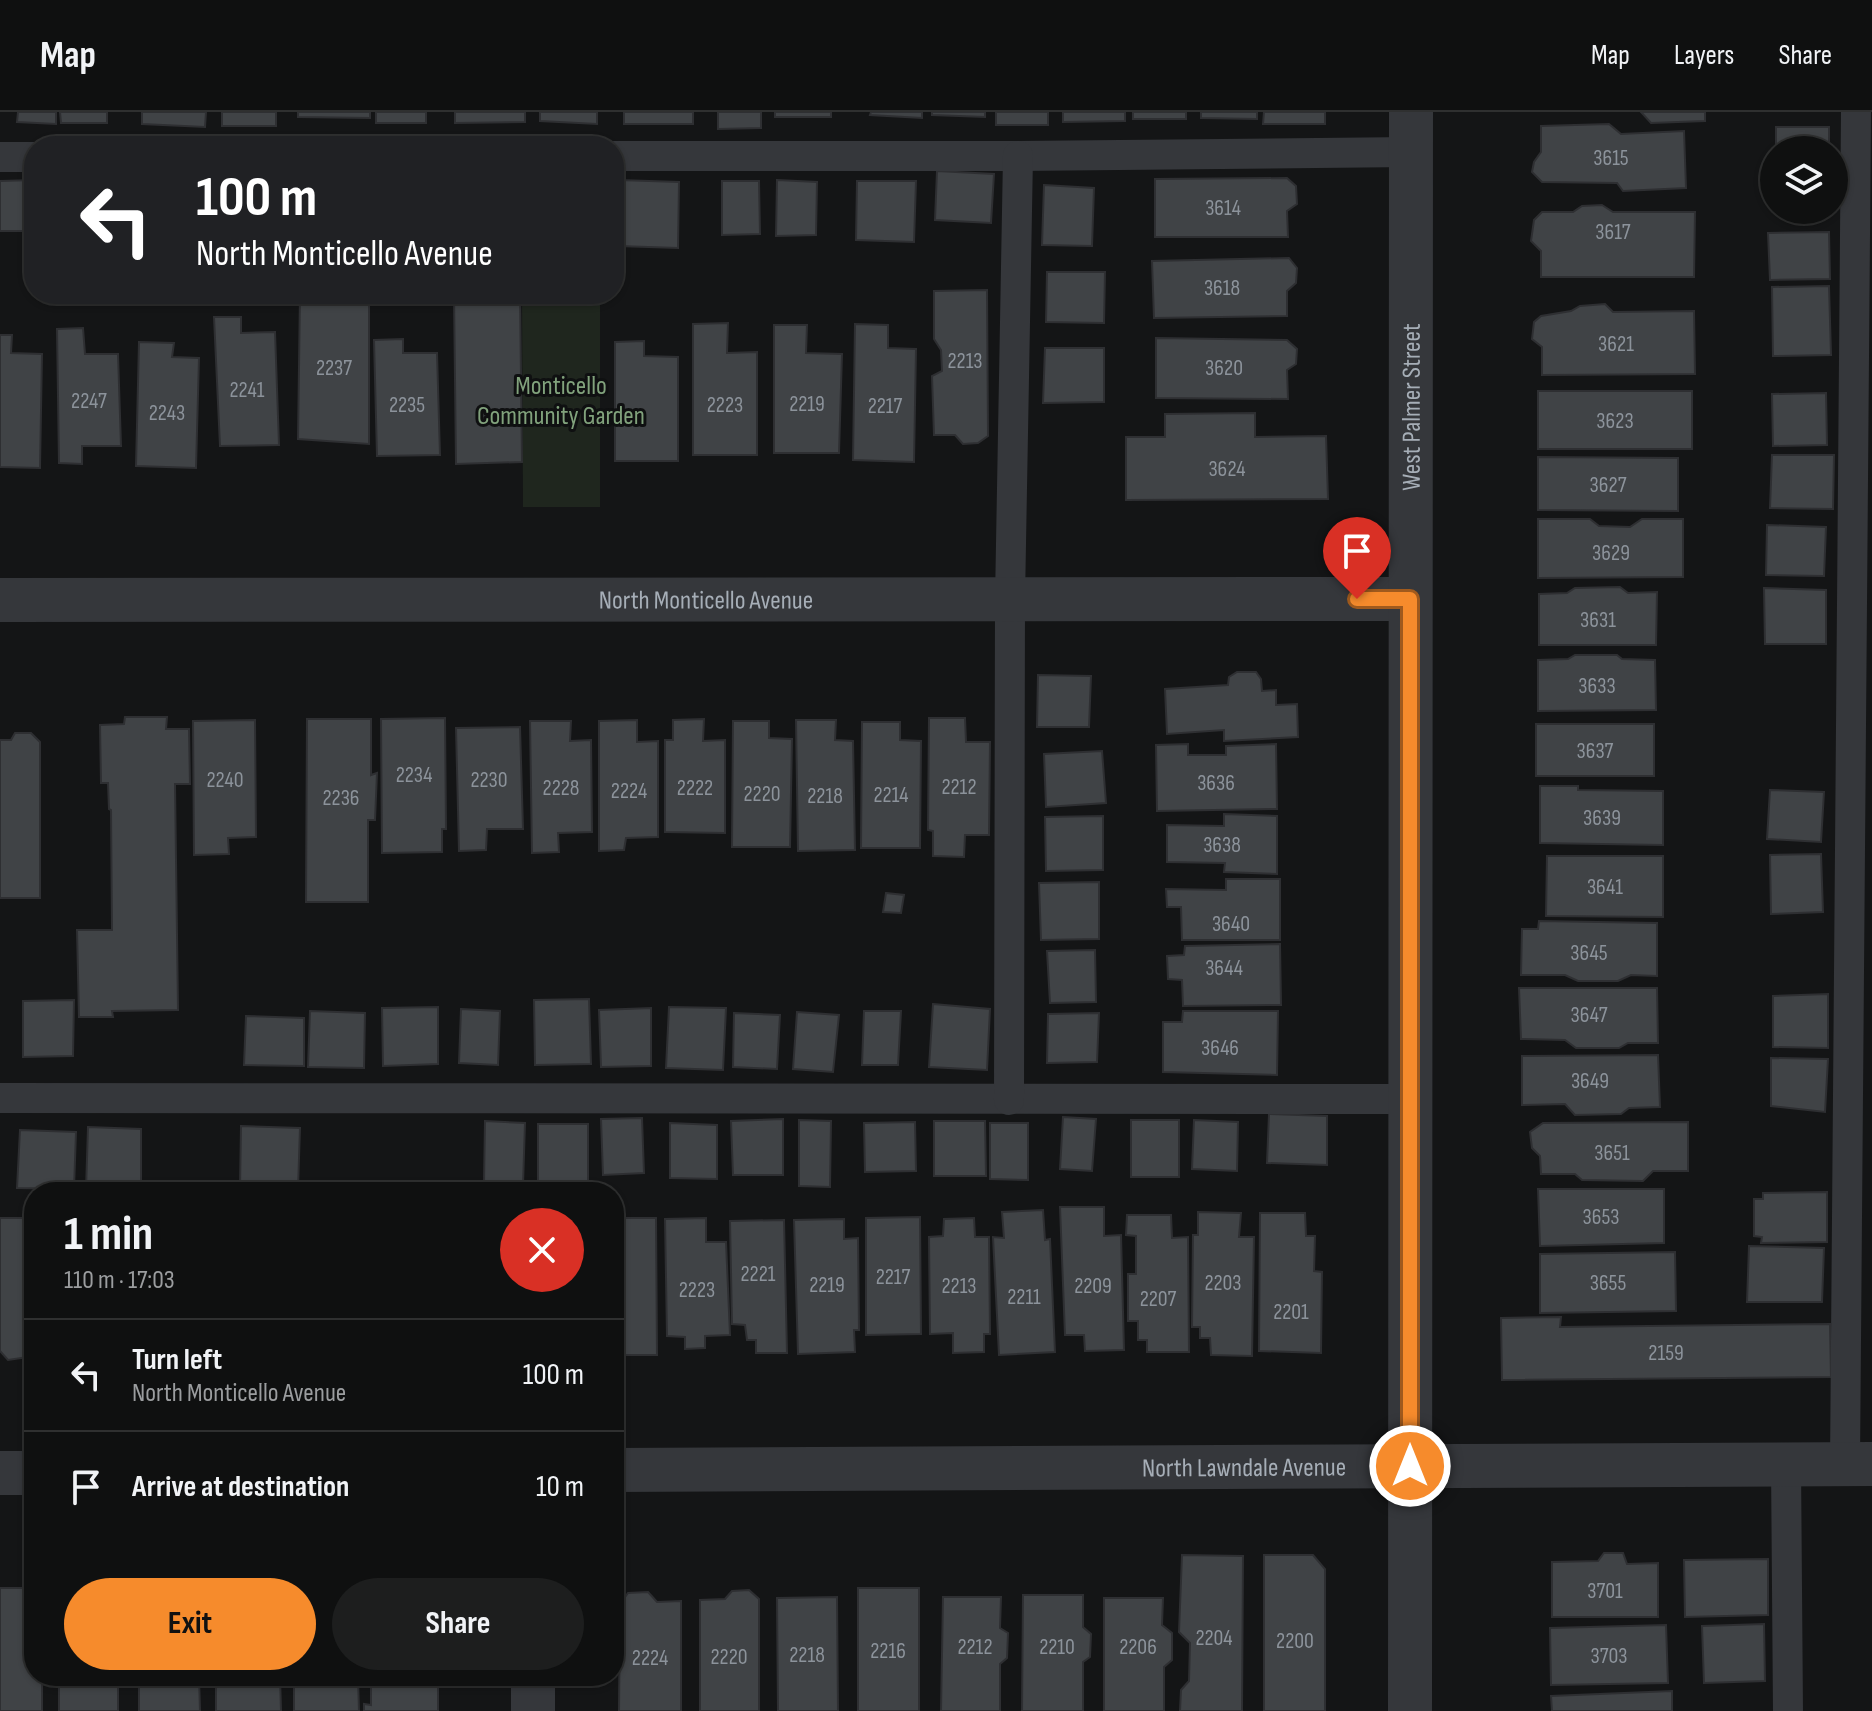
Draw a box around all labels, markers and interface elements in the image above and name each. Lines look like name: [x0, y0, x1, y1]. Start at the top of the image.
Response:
text: Map: [40, 33, 96, 78]
text: Map: [1591, 39, 1630, 72]
text: Layers: [1674, 39, 1734, 72]
text: Share: [1778, 39, 1832, 72]
map controls: [1760, 136, 1848, 224]
button: layers: [1760, 136, 1848, 224]
house number: 3615: [1593, 145, 1629, 172]
text: 100 m: [196, 165, 317, 232]
icon: left: [64, 168, 168, 272]
house number: 3614: [1205, 195, 1241, 222]
house number: 3617: [1595, 219, 1631, 246]
text: North Monticello Avenue: [196, 233, 493, 276]
house number: 3618: [1204, 275, 1240, 302]
street label: West Palmer Street: [1397, 323, 1428, 491]
house number: 3621: [1598, 331, 1634, 358]
house number: 2213: [947, 348, 983, 375]
house number: 2237: [316, 355, 352, 382]
house number: 3620: [1205, 355, 1243, 382]
park label: Monticello Community Garden: [477, 371, 645, 432]
house number: 2241: [230, 377, 265, 404]
house number: 2247: [71, 388, 107, 415]
house number: 2219: [789, 391, 825, 418]
house number: 2235: [389, 392, 425, 419]
house number: 2223: [707, 392, 743, 419]
house number: 2217: [868, 393, 903, 420]
house number: 2243: [149, 400, 185, 427]
house number: 3623: [1596, 408, 1634, 435]
house number: 3624: [1208, 456, 1246, 483]
house number: 3627: [1590, 472, 1627, 499]
pin: [1323, 517, 1391, 599]
icon: arrive: [1335, 529, 1379, 573]
house number: 3629: [1592, 540, 1630, 567]
street label: North Monticello Avenue: [599, 585, 813, 617]
house number: 3631: [1580, 607, 1616, 634]
house number: 3633: [1578, 673, 1616, 700]
house number: 3637: [1577, 738, 1614, 765]
house number: 2234: [396, 762, 432, 789]
house number: 2240: [206, 767, 244, 794]
house number: 2230: [470, 767, 508, 794]
house number: 3636: [1197, 770, 1235, 797]
house number: 2212: [941, 774, 977, 801]
house number: 2228: [543, 775, 579, 802]
house number: 2222: [677, 775, 713, 802]
house number: 2224: [611, 778, 647, 805]
house number: 2220: [743, 781, 781, 808]
house number: 2214: [873, 782, 909, 809]
house number: 2218: [807, 783, 843, 810]
house number: 2236: [322, 785, 360, 812]
house number: 3639: [1583, 805, 1621, 832]
house number: 3638: [1203, 832, 1241, 859]
house number: 3641: [1587, 874, 1623, 901]
house number: 3640: [1212, 911, 1250, 938]
house number: 3645: [1570, 940, 1608, 967]
house number: 3644: [1205, 955, 1243, 982]
house number: 3647: [1570, 1002, 1608, 1029]
house number: 3646: [1201, 1035, 1239, 1062]
house number: 3649: [1571, 1068, 1609, 1095]
house number: 3651: [1594, 1140, 1630, 1167]
house number: 3653: [1583, 1204, 1619, 1231]
text: 1 min: [64, 1206, 153, 1263]
button: close: [500, 1208, 584, 1292]
house number: 2221: [740, 1261, 776, 1288]
house number: 2217: [876, 1264, 911, 1291]
text: 110 m · 17:03: [64, 1265, 175, 1296]
house number: 2203: [1204, 1270, 1242, 1297]
house number: 3655: [1590, 1270, 1626, 1297]
house number: 2219: [809, 1272, 845, 1299]
house number: 2213: [941, 1273, 977, 1300]
house number: 2209: [1074, 1273, 1112, 1300]
house number: 2223: [679, 1277, 715, 1304]
house number: 2211: [1007, 1284, 1041, 1311]
house number: 2207: [1140, 1286, 1177, 1313]
house number: 2201: [1273, 1299, 1309, 1326]
house number: 2159: [1648, 1340, 1684, 1367]
text: Turn left: [132, 1342, 222, 1378]
icon: left: [64, 1353, 108, 1397]
text: 100 m: [523, 1357, 584, 1393]
text: North Monticello Avenue: [132, 1378, 346, 1409]
position arrow: [1368, 1424, 1452, 1508]
street label: North Lawndale Avenue: [1142, 1453, 1346, 1484]
icon: arrive: [64, 1465, 108, 1509]
text: Arrive at destination: [132, 1469, 349, 1505]
text: 10 m: [536, 1469, 584, 1505]
button: Exit: [64, 1578, 316, 1670]
button: Share: [332, 1578, 584, 1670]
house number: 3701: [1587, 1578, 1623, 1605]
house number: 2204: [1195, 1625, 1233, 1652]
house number: 2200: [1276, 1628, 1314, 1655]
house number: 2212: [957, 1634, 993, 1661]
house number: 2210: [1039, 1634, 1075, 1661]
house number: 2206: [1119, 1634, 1157, 1661]
house number: 2216: [870, 1638, 906, 1665]
house number: 2218: [789, 1642, 825, 1669]
house number: 3703: [1591, 1643, 1627, 1670]
house number: 2220: [710, 1644, 748, 1671]
house number: 2224: [632, 1645, 668, 1672]

